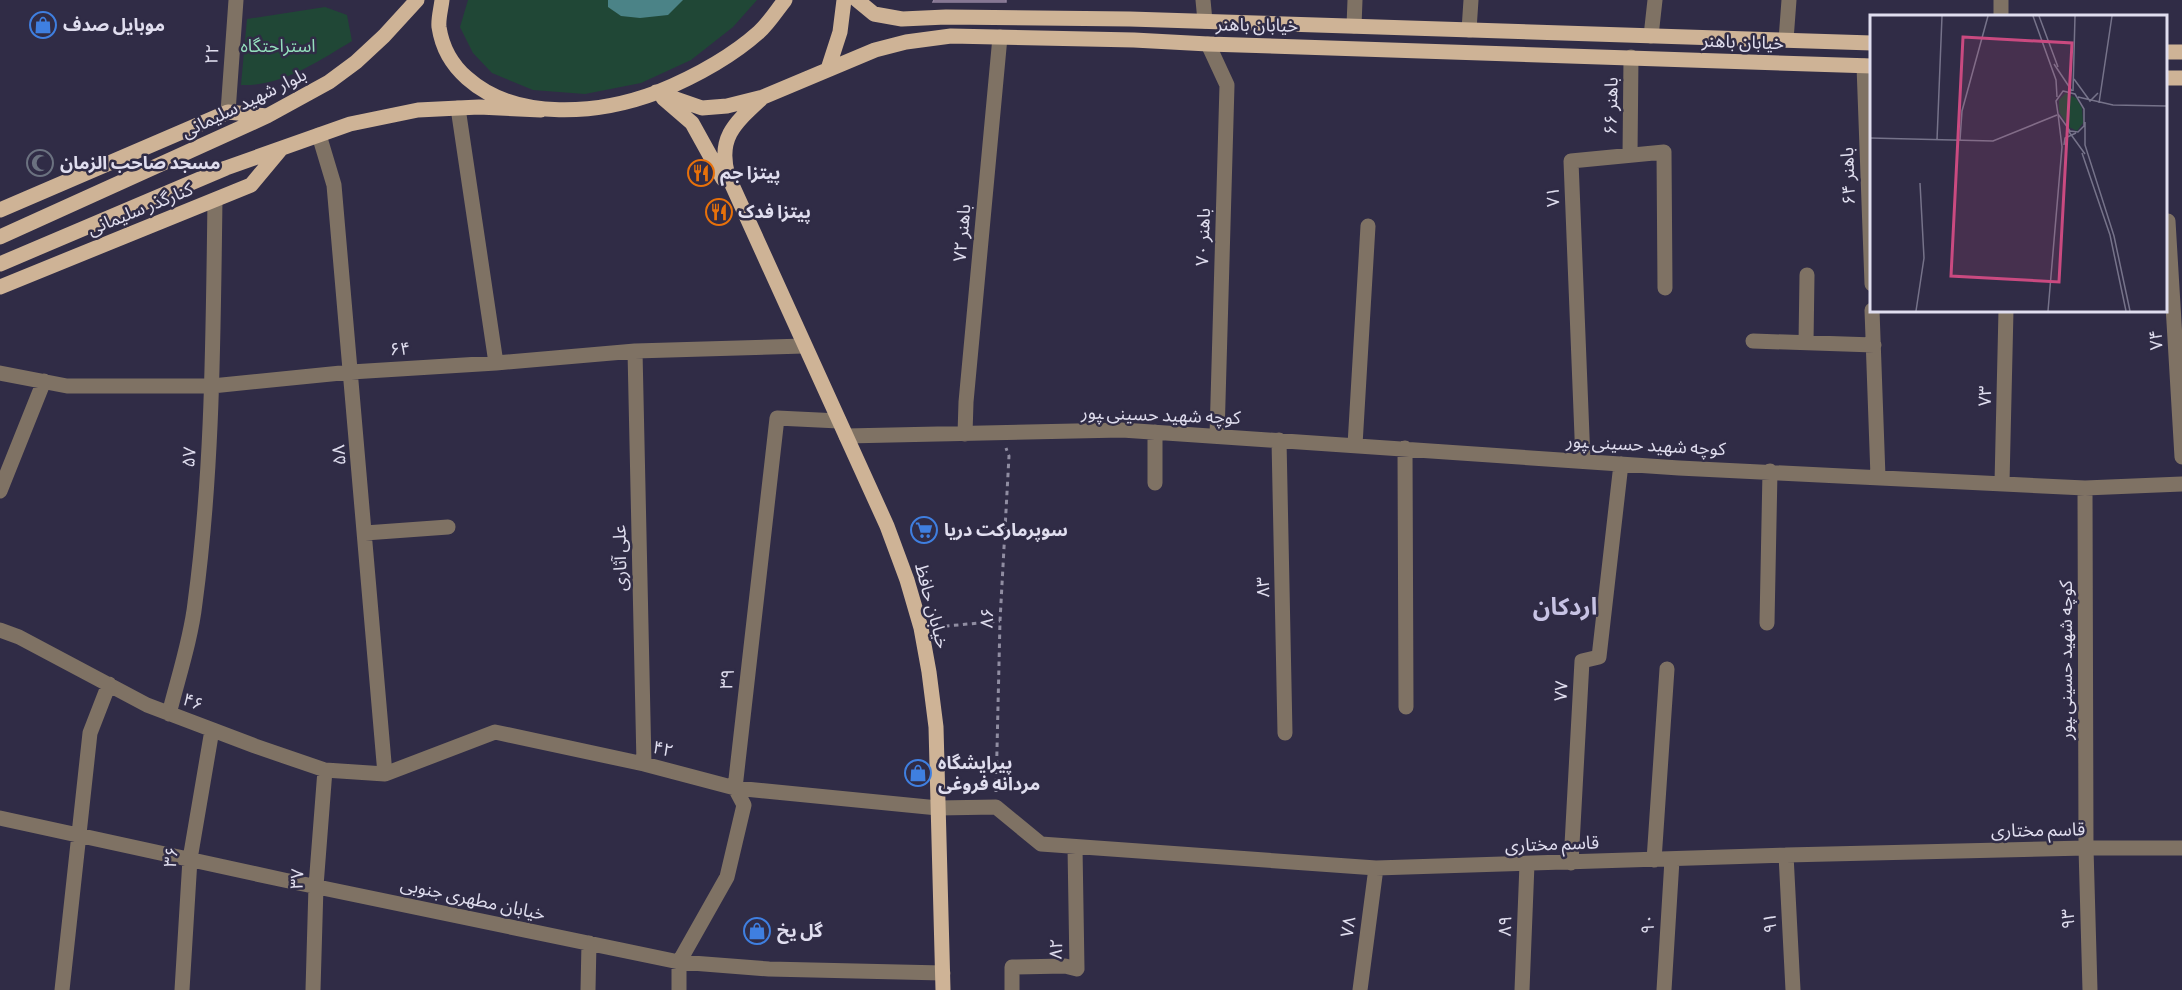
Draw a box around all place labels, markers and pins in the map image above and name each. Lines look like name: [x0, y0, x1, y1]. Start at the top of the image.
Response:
shop icon: موبایل صدف: [28, 10, 58, 40]
place label: موبایل صدف: [63, 13, 165, 38]
mosque icon: مسجد صاحب الزمان: [25, 148, 55, 178]
place label: مسجد صاحب الزمان: [60, 151, 220, 176]
restaurant icon: پیتزا جم: [686, 158, 716, 188]
place label: پیتزا جم: [720, 161, 781, 186]
restaurant icon: پیتزا فدک: [704, 197, 734, 227]
place label: پیتزا فدک: [738, 200, 811, 225]
supermarket icon: سوپرمارکت دریا: [909, 515, 939, 545]
place label: سوپرمارکت دریا: [944, 518, 1068, 543]
place label: پیرایشگاه مردانه فروغی: [938, 751, 1040, 797]
shop icon: پیرایشگاه مردانه فروغی: [903, 758, 933, 788]
shop icon: گل یخ: [742, 916, 772, 946]
place label: گل یخ: [777, 919, 824, 944]

